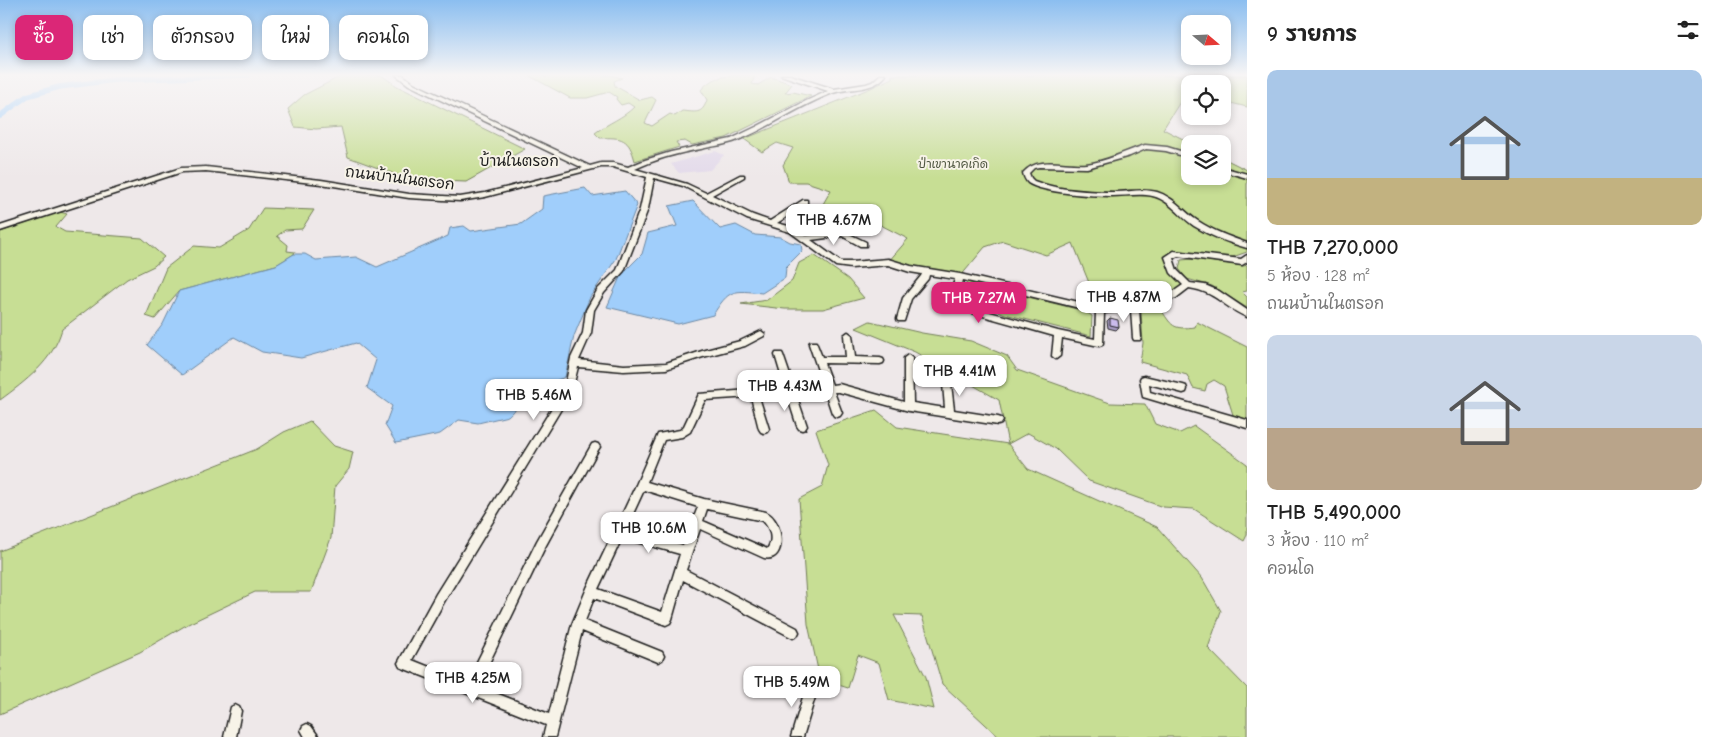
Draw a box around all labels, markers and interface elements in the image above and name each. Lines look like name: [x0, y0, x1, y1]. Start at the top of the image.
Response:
chip: ซื้อ: [15, 15, 73, 60]
chip: เช่า: [83, 15, 143, 60]
chip: ตัวกรอง: [153, 15, 252, 60]
chip: ใหม่: [262, 15, 329, 60]
chip: คอนโด: [339, 15, 428, 60]
north arrow: [1181, 15, 1231, 65]
map controls: [1181, 15, 1231, 185]
icon: filters: [1674, 16, 1702, 44]
text: 9 รายการ: [1267, 22, 1357, 46]
button: locate: [1181, 75, 1231, 125]
icon: home: [1440, 103, 1530, 193]
button: layers: [1181, 135, 1231, 185]
district label: บ้านในตรอก: [479, 151, 559, 170]
park label: ป่าเขานาคเกิด: [918, 156, 988, 171]
street label: ถนนบ้านในตรอก: [344, 161, 456, 194]
pin: THB 4.67M: [777, 204, 891, 246]
text: THB 4.67M: [797, 211, 871, 229]
text: THB 7,270,000: [1267, 235, 1399, 259]
text: 5 ห้อง · 128 m²: [1267, 267, 1370, 285]
pin: THB 4.87M: [1067, 280, 1181, 323]
pin: THB 7.27M: [922, 282, 1036, 324]
text: THB 4.87M: [1087, 288, 1161, 306]
text: THB 7.27M: [942, 289, 1016, 307]
text: ถนนบ้านในตรอก: [1267, 295, 1384, 313]
pin: THB 4.41M: [903, 354, 1017, 397]
text: THB 4.41M: [924, 362, 996, 380]
icon: home: [1440, 368, 1530, 458]
pin: THB 4.43M: [728, 370, 842, 412]
text: THB 4.43M: [748, 377, 822, 395]
pin: THB 5.46M: [477, 378, 591, 421]
text: THB 5.46M: [496, 386, 572, 404]
text: THB 5,490,000: [1267, 500, 1401, 524]
pin: THB 10.6M: [592, 512, 706, 554]
text: THB 10.6M: [612, 519, 686, 537]
text: 3 ห้อง · 110 m²: [1267, 532, 1369, 550]
text: คอนโด: [1267, 560, 1314, 578]
pin: THB 4.25M: [416, 662, 530, 704]
pin: THB 5.49M: [735, 666, 849, 708]
text: THB 4.25M: [435, 669, 511, 687]
text: THB 5.49M: [754, 673, 830, 691]

